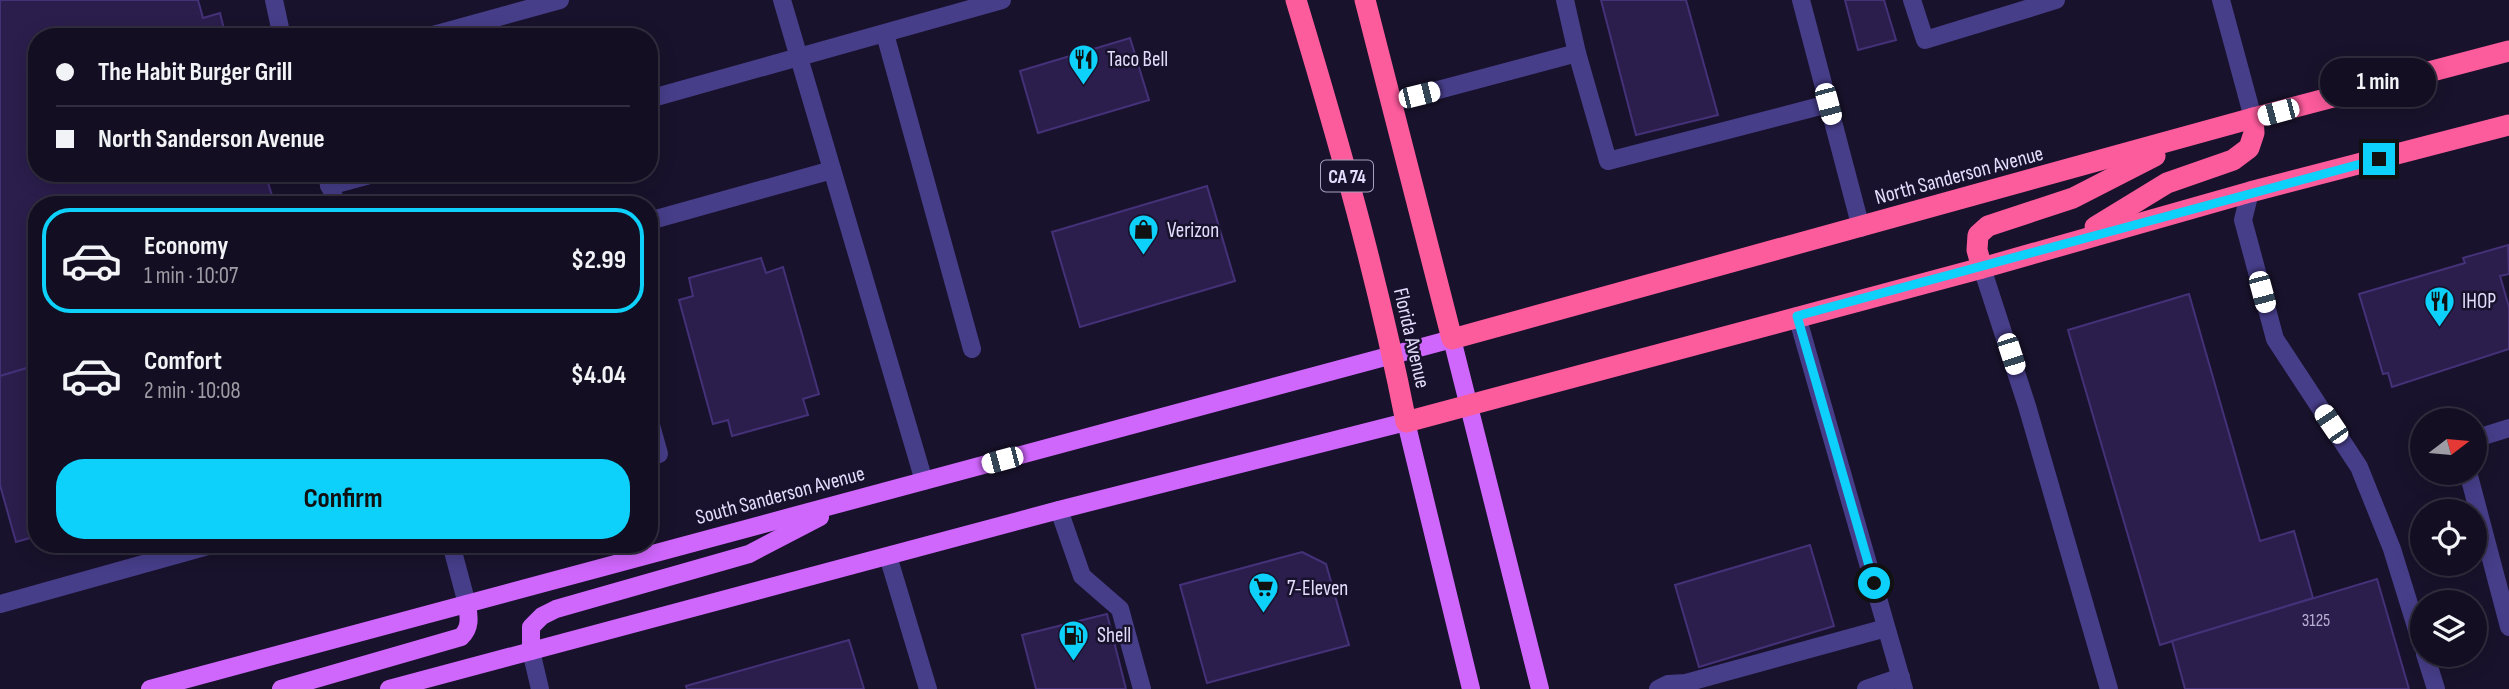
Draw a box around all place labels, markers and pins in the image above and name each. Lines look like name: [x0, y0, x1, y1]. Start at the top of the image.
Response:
restaurant icon: Taco Bell: [1067, 42, 1101, 86]
place label: Taco Bell: [1107, 47, 1168, 72]
shop icon: Verizon: [1127, 213, 1161, 257]
place label: Verizon: [1167, 218, 1219, 243]
restaurant icon: IHOP: [2422, 284, 2456, 328]
place label: IHOP: [2462, 289, 2496, 314]
supermarket icon: 7-Eleven: [1247, 571, 1281, 615]
place label: 7-Eleven: [1287, 576, 1348, 601]
fuel station icon: Shell: [1057, 618, 1091, 662]
place label: Shell: [1097, 623, 1131, 648]

